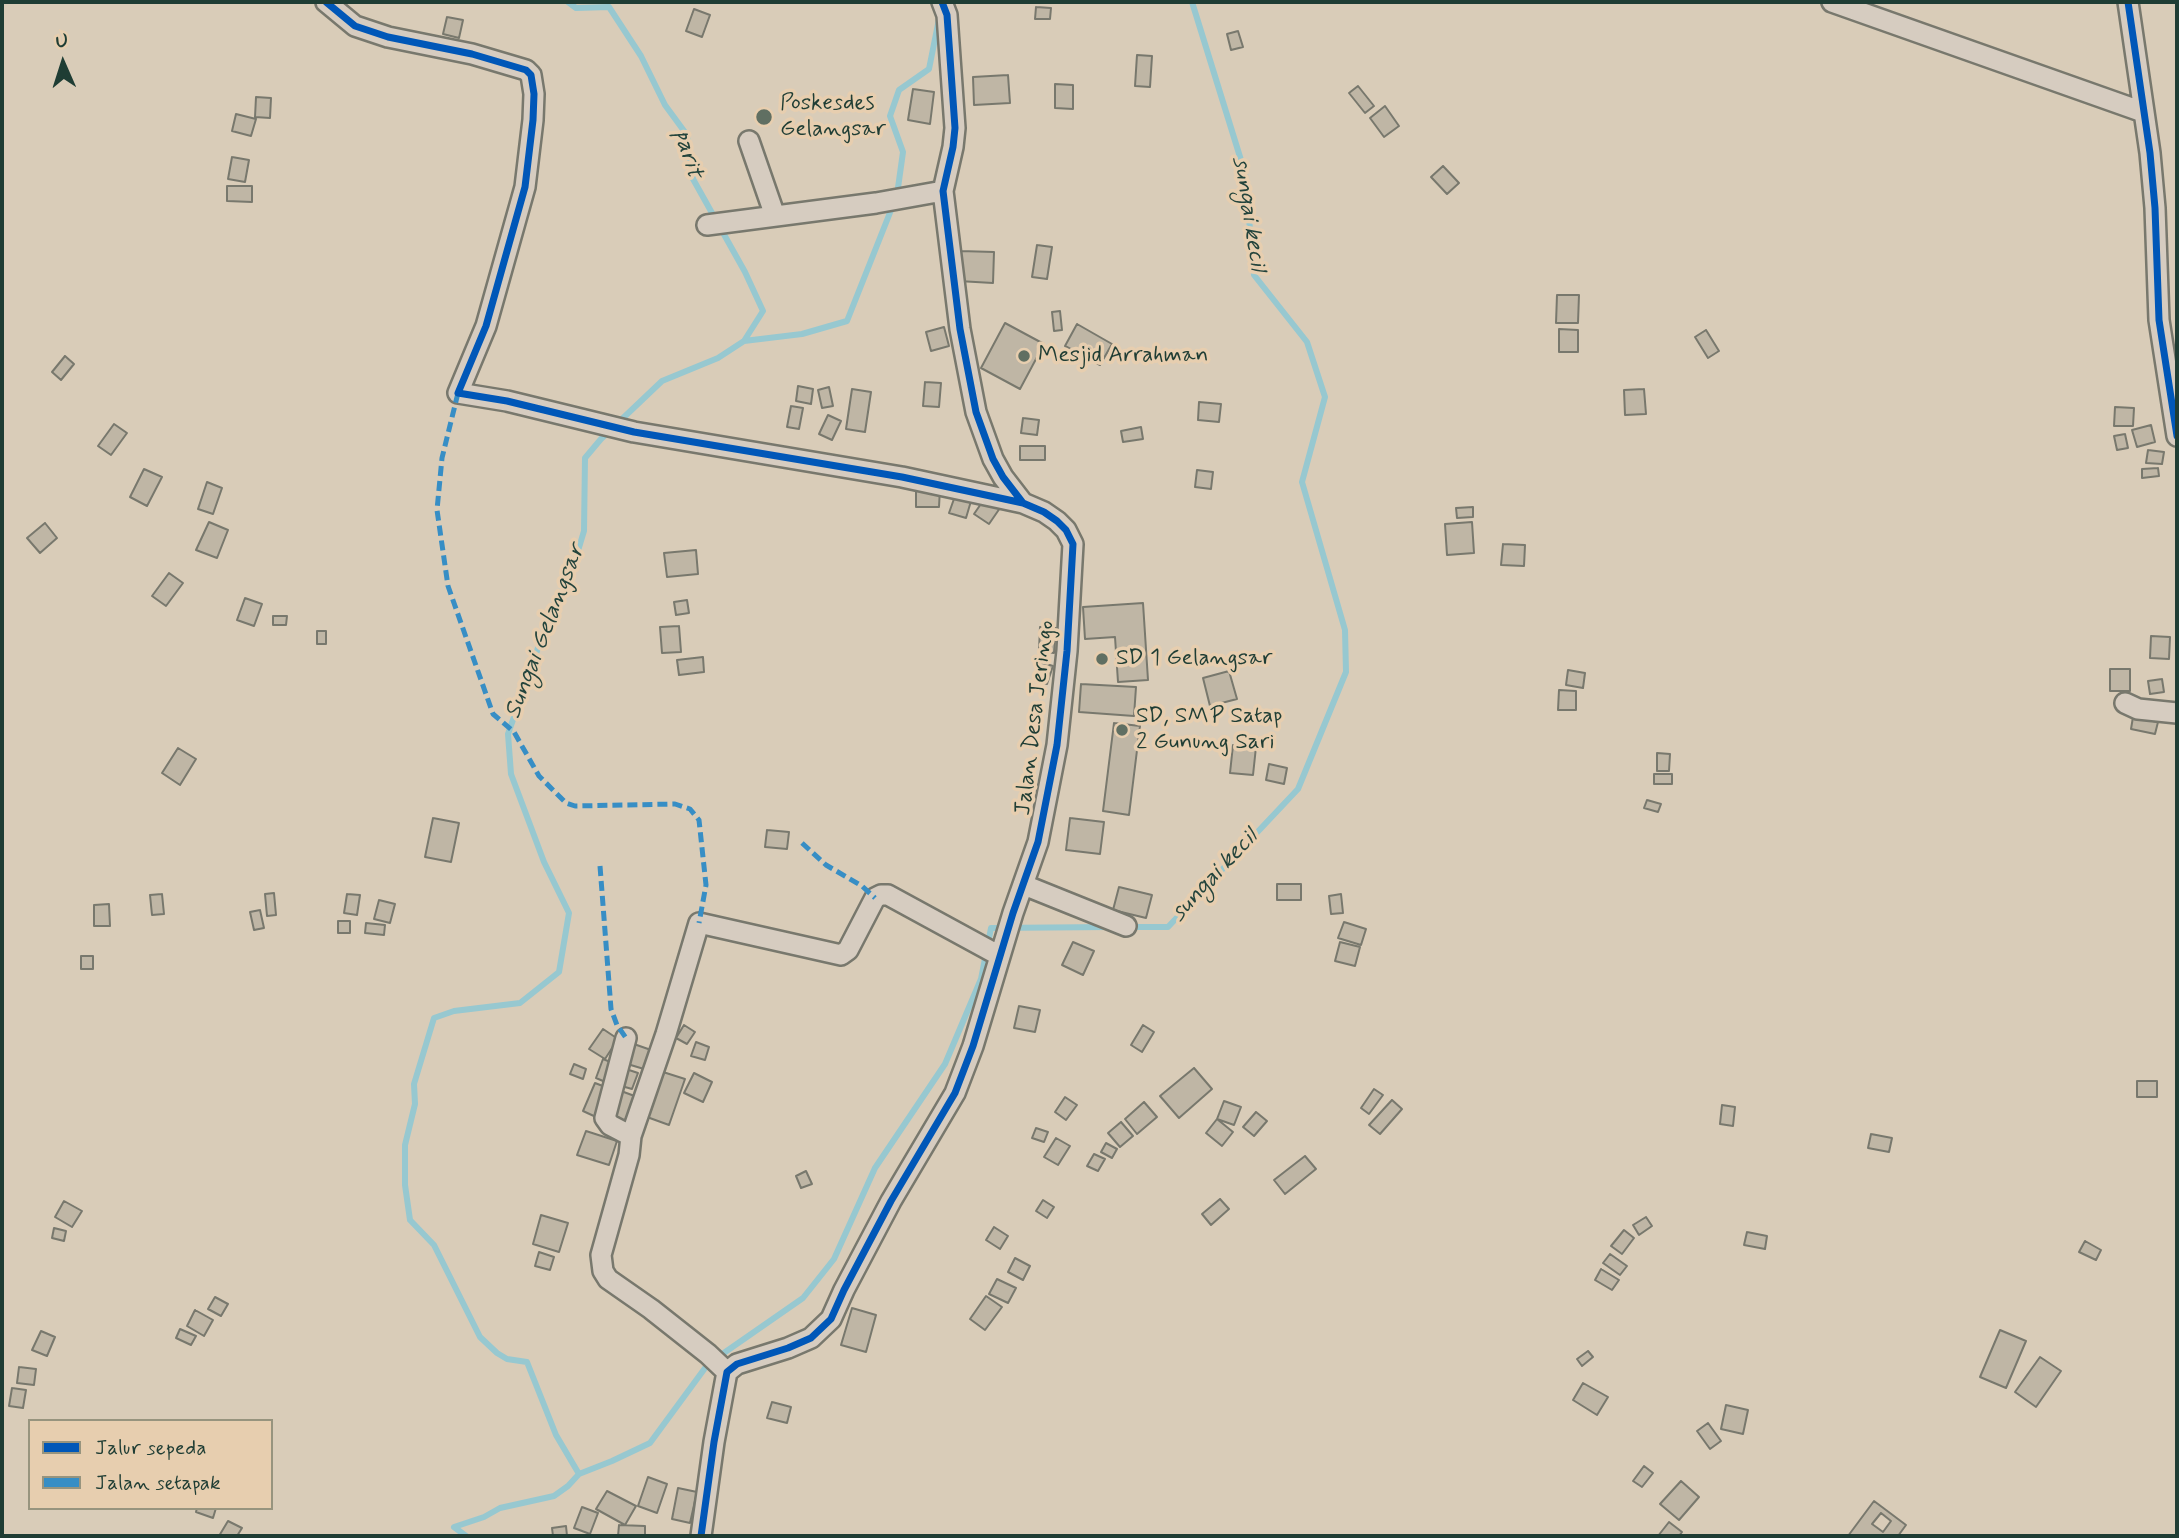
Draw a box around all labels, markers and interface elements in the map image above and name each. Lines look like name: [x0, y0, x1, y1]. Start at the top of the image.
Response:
north arrow: [28, 28, 98, 98]
text: U: [55, 29, 69, 54]
place label: Poskesdes Gelangsar: [780, 90, 886, 144]
marker: Poskesdes Gelangsar: [754, 107, 774, 127]
water label: parit: [666, 126, 708, 182]
water label: sungai kecil: [1225, 155, 1271, 273]
place label: Mesjid Arrahman: [1038, 342, 1208, 370]
marker: Mesjid Arrahman: [1016, 348, 1032, 364]
water label: Sungai Gelangsar: [500, 541, 592, 723]
street label: Jalan Desa Jeringo: [1010, 619, 1062, 817]
place label: SD 1 Gelangsar: [1116, 645, 1272, 673]
marker: SD 1 Gelangsar: [1094, 651, 1110, 667]
place label: SD, SMP Satap 2 Gunung Sari: [1136, 703, 1282, 757]
marker: SD, SMP Satap 2 Gunung Sari: [1114, 722, 1130, 738]
water label: sungai kecil: [1165, 824, 1265, 928]
legend: [28, 1419, 273, 1510]
text: Jalur sepeda: [95, 1434, 206, 1462]
text: Jalan setapak: [95, 1469, 221, 1497]

